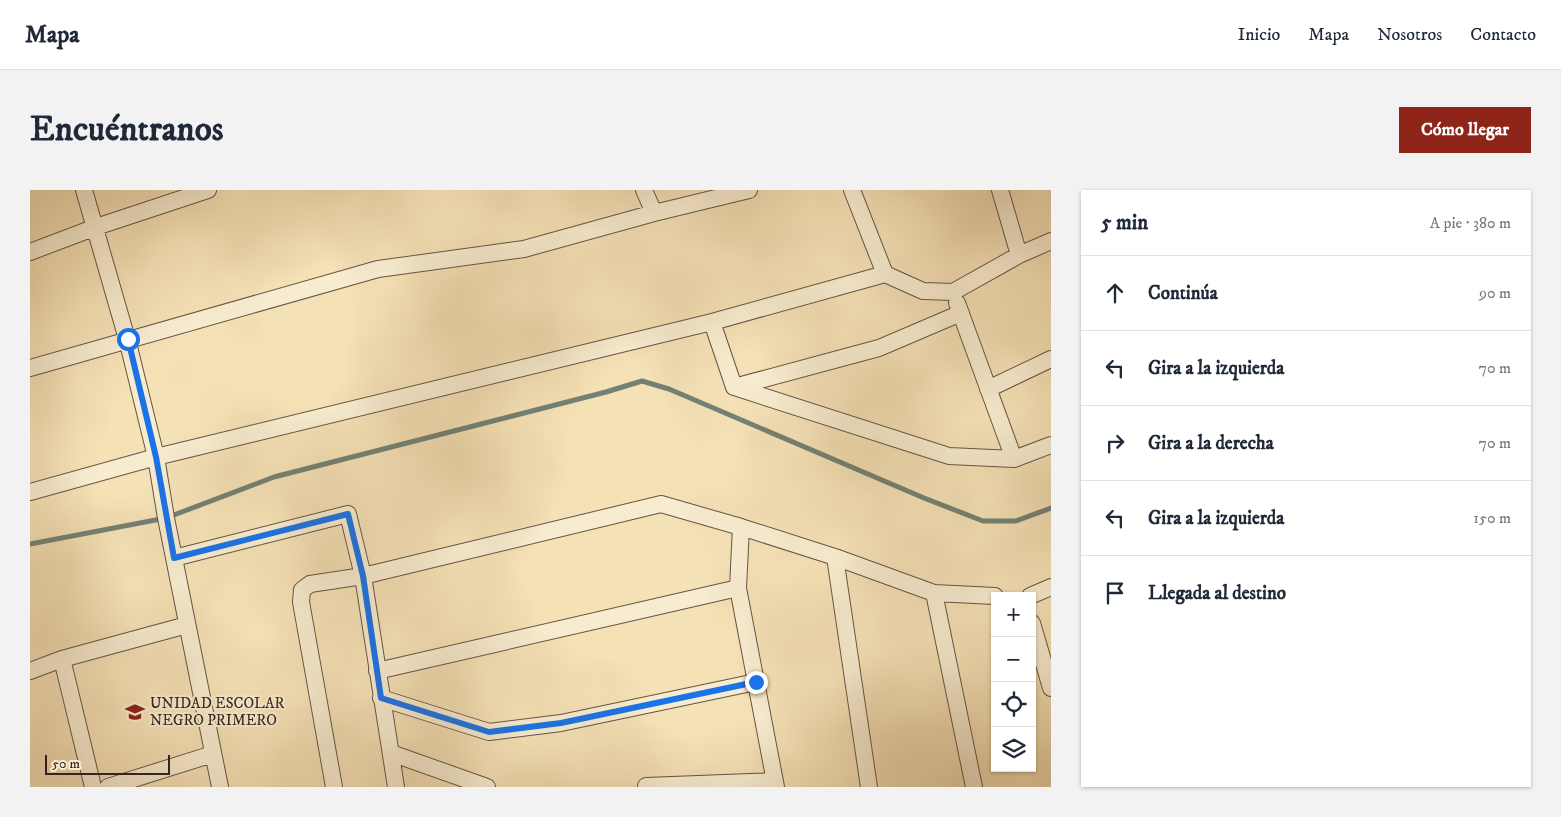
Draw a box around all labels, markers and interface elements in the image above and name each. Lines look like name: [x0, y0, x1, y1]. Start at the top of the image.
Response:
text: Mapa: [25, 20, 79, 50]
text: Inicio: [1238, 24, 1280, 46]
text: Mapa: [1308, 24, 1349, 46]
text: Nosotros: [1377, 24, 1442, 46]
text: Contacto: [1470, 24, 1536, 46]
button: Cómo llegar: [1399, 107, 1531, 153]
text: Encuéntranos: [30, 108, 224, 152]
text: 5 min: [1101, 210, 1148, 236]
text: A pie · 380 m: [1430, 213, 1511, 233]
icon: ahead: [1101, 279, 1129, 307]
text: Continúa: [1148, 282, 1218, 305]
text: 90 m: [1479, 283, 1511, 303]
route start: [117, 328, 140, 351]
icon: left: [1101, 354, 1129, 382]
text: Gira a la izquierda: [1148, 357, 1284, 380]
text: 70 m: [1479, 358, 1511, 378]
icon: right: [1101, 429, 1129, 457]
text: Gira a la derecha: [1148, 432, 1274, 455]
text: 70 m: [1479, 433, 1511, 453]
icon: left: [1101, 504, 1129, 532]
text: Gira a la izquierda: [1148, 507, 1284, 530]
text: 150 m: [1473, 508, 1511, 528]
icon: arrive: [1101, 579, 1129, 607]
text: Llegada al destino: [1148, 582, 1286, 605]
map controls: [991, 592, 1036, 772]
button: +: [991, 592, 1036, 637]
button: −: [991, 637, 1036, 682]
route end: [745, 671, 768, 694]
button: locate: [991, 682, 1036, 727]
place label: UNIDAD ESCOLAR NEGRO PRIMERO: [150, 694, 285, 730]
school or university icon: UNIDAD ESCOLAR NEGRO PRIMERO: [124, 701, 146, 723]
button: layers: [991, 727, 1036, 772]
scale bar: [45, 752, 170, 775]
text: 50 m: [52, 755, 80, 773]

